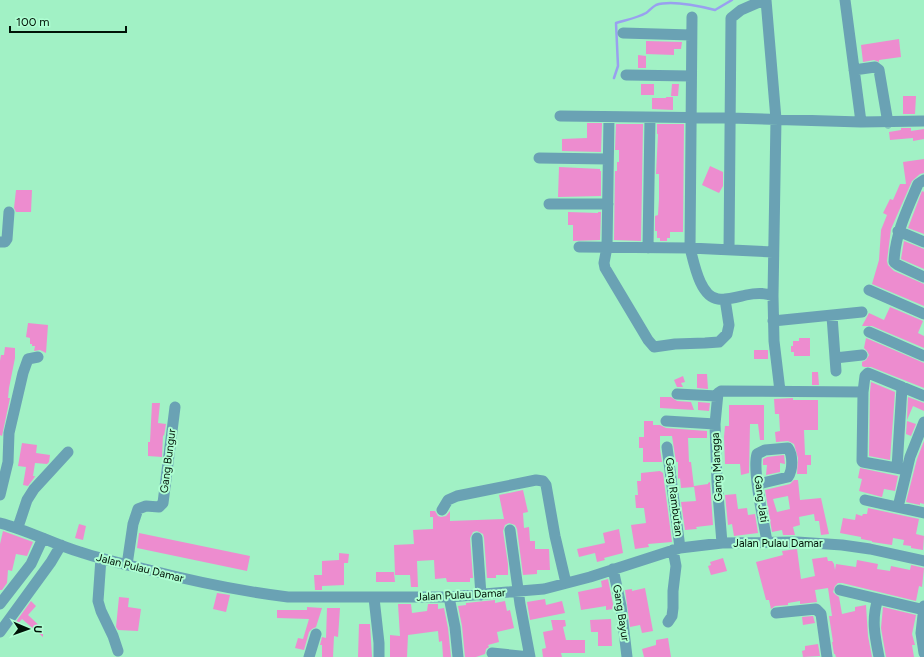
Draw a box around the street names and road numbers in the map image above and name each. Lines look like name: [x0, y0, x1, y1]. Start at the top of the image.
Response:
street label: Gang Bungur: [158, 428, 178, 494]
street label: Gang Mangga: [709, 432, 725, 502]
street label: Gang Rambutan: [663, 457, 685, 537]
street label: Gang Jati: [751, 475, 771, 523]
street label: Jalan Pulau Damar: [733, 537, 823, 550]
street label: Jalan Pulau Damar: [95, 551, 185, 585]
street label: Gang Bayur: [610, 584, 632, 643]
street label: Jalan Pulau Damar: [416, 586, 506, 604]

